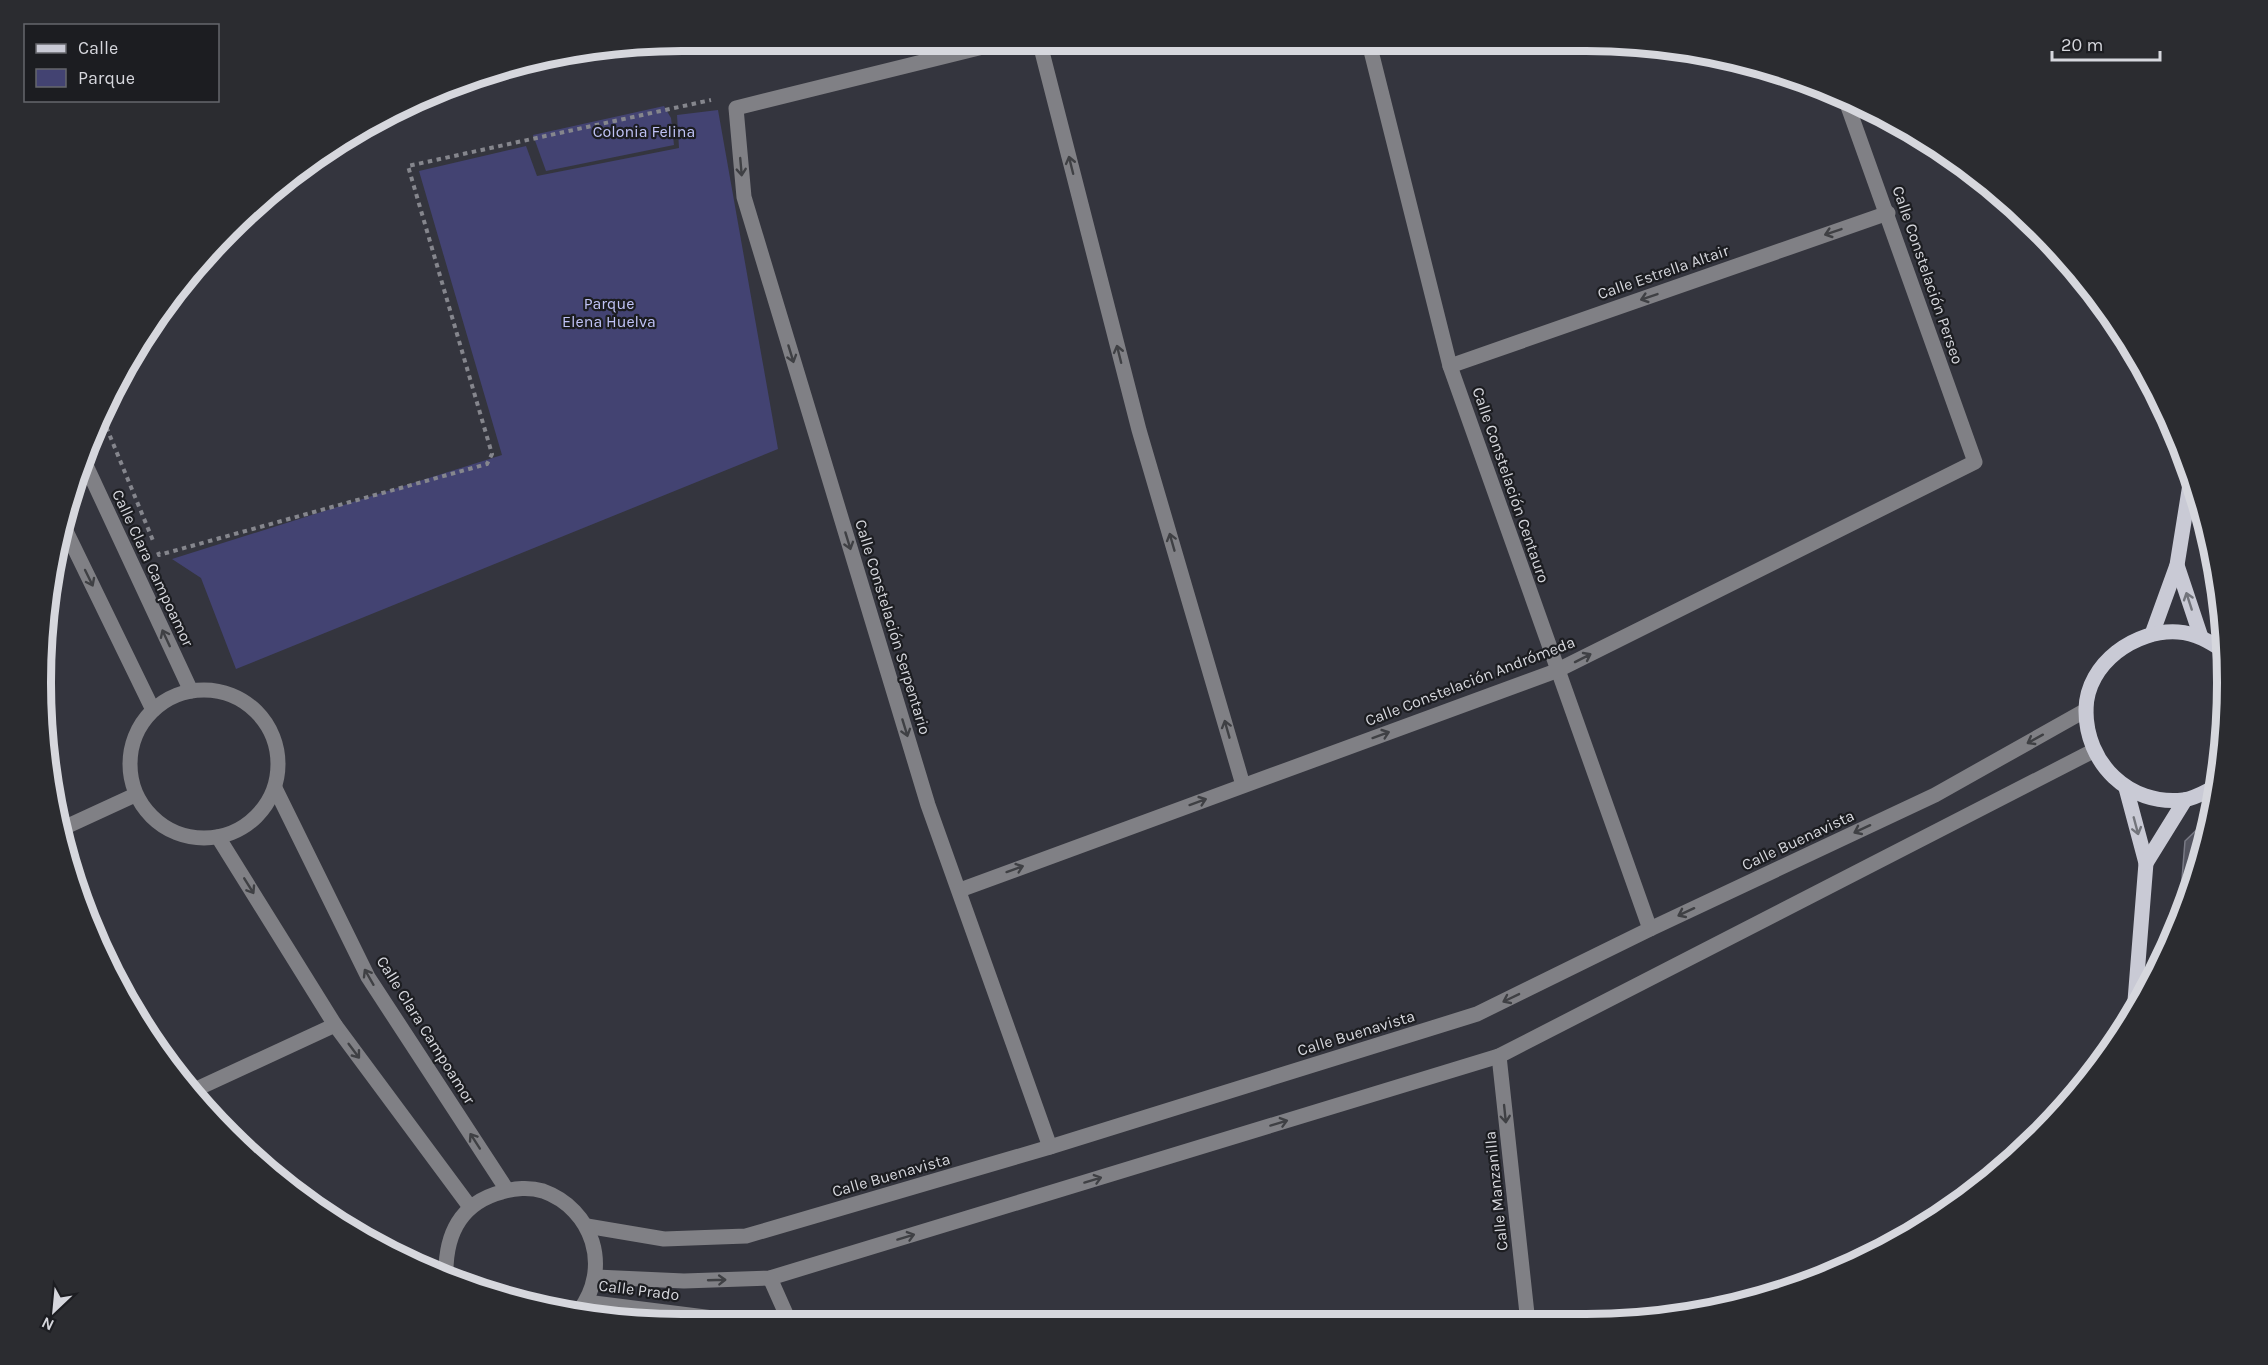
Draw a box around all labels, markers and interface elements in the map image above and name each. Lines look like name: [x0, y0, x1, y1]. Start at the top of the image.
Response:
legend: [24, 24, 219, 102]
scale bar: [2052, 24, 2160, 62]
text: 20 m: [2061, 34, 2103, 56]
text: Calle: [78, 37, 118, 59]
text: Parque: [78, 67, 135, 89]
park label: Colonia Felina: [593, 122, 695, 141]
one-way arrow: [736, 156, 747, 176]
one-way arrow: [1064, 156, 1076, 175]
street label: Calle Constelación Perseo: [1889, 183, 1967, 367]
one-way arrow: [1824, 228, 1843, 239]
street label: Calle Estrella Altair: [1595, 241, 1731, 303]
one-way arrow: [1640, 292, 1659, 303]
park label: Parque Elena Huelva: [562, 294, 656, 331]
one-way arrow: [787, 344, 798, 363]
one-way arrow: [1113, 345, 1125, 364]
street label: Calle Constelación Centauro: [1469, 385, 1553, 585]
street label: Calle Clara Campoamor: [108, 486, 198, 650]
street label: Calle Constelación Serpentario: [851, 517, 935, 737]
one-way arrow: [843, 531, 854, 550]
one-way arrow: [1166, 533, 1177, 552]
one-way arrow: [83, 569, 95, 587]
one-way arrow: [2183, 592, 2194, 611]
one-way arrow: [160, 629, 172, 647]
street label: Calle Constelación Andrómeda: [1362, 632, 1578, 730]
one-way arrow: [1573, 652, 1591, 663]
one-way arrow: [900, 718, 911, 737]
one-way arrow: [1221, 720, 1232, 739]
one-way arrow: [1371, 728, 1390, 739]
one-way arrow: [2027, 733, 2044, 745]
one-way arrow: [1188, 795, 1207, 806]
street label: Calle Buenavista: [1739, 806, 1857, 874]
one-way arrow: [2131, 816, 2143, 835]
one-way arrow: [1854, 823, 1872, 835]
one-way arrow: [1005, 863, 1024, 874]
one-way arrow: [243, 877, 255, 894]
one-way arrow: [1677, 906, 1695, 918]
street label: Calle Clara Campoamor: [373, 952, 479, 1108]
one-way arrow: [363, 969, 375, 986]
one-way arrow: [1502, 992, 1520, 1004]
street label: Calle Buenavista: [1295, 1006, 1417, 1060]
one-way arrow: [348, 1042, 360, 1058]
one-way arrow: [1500, 1104, 1511, 1124]
one-way arrow: [1269, 1117, 1288, 1128]
street label: Calle Manzanilla: [1480, 1130, 1512, 1252]
one-way arrow: [469, 1133, 481, 1150]
street label: Calle Buenavista: [830, 1149, 952, 1201]
one-way arrow: [1083, 1174, 1102, 1185]
one-way arrow: [896, 1231, 915, 1242]
one-way arrow: [707, 1274, 727, 1285]
street label: Calle Prado: [598, 1276, 680, 1304]
north arrow: [24, 1281, 84, 1341]
text: N: [38, 1313, 57, 1335]

